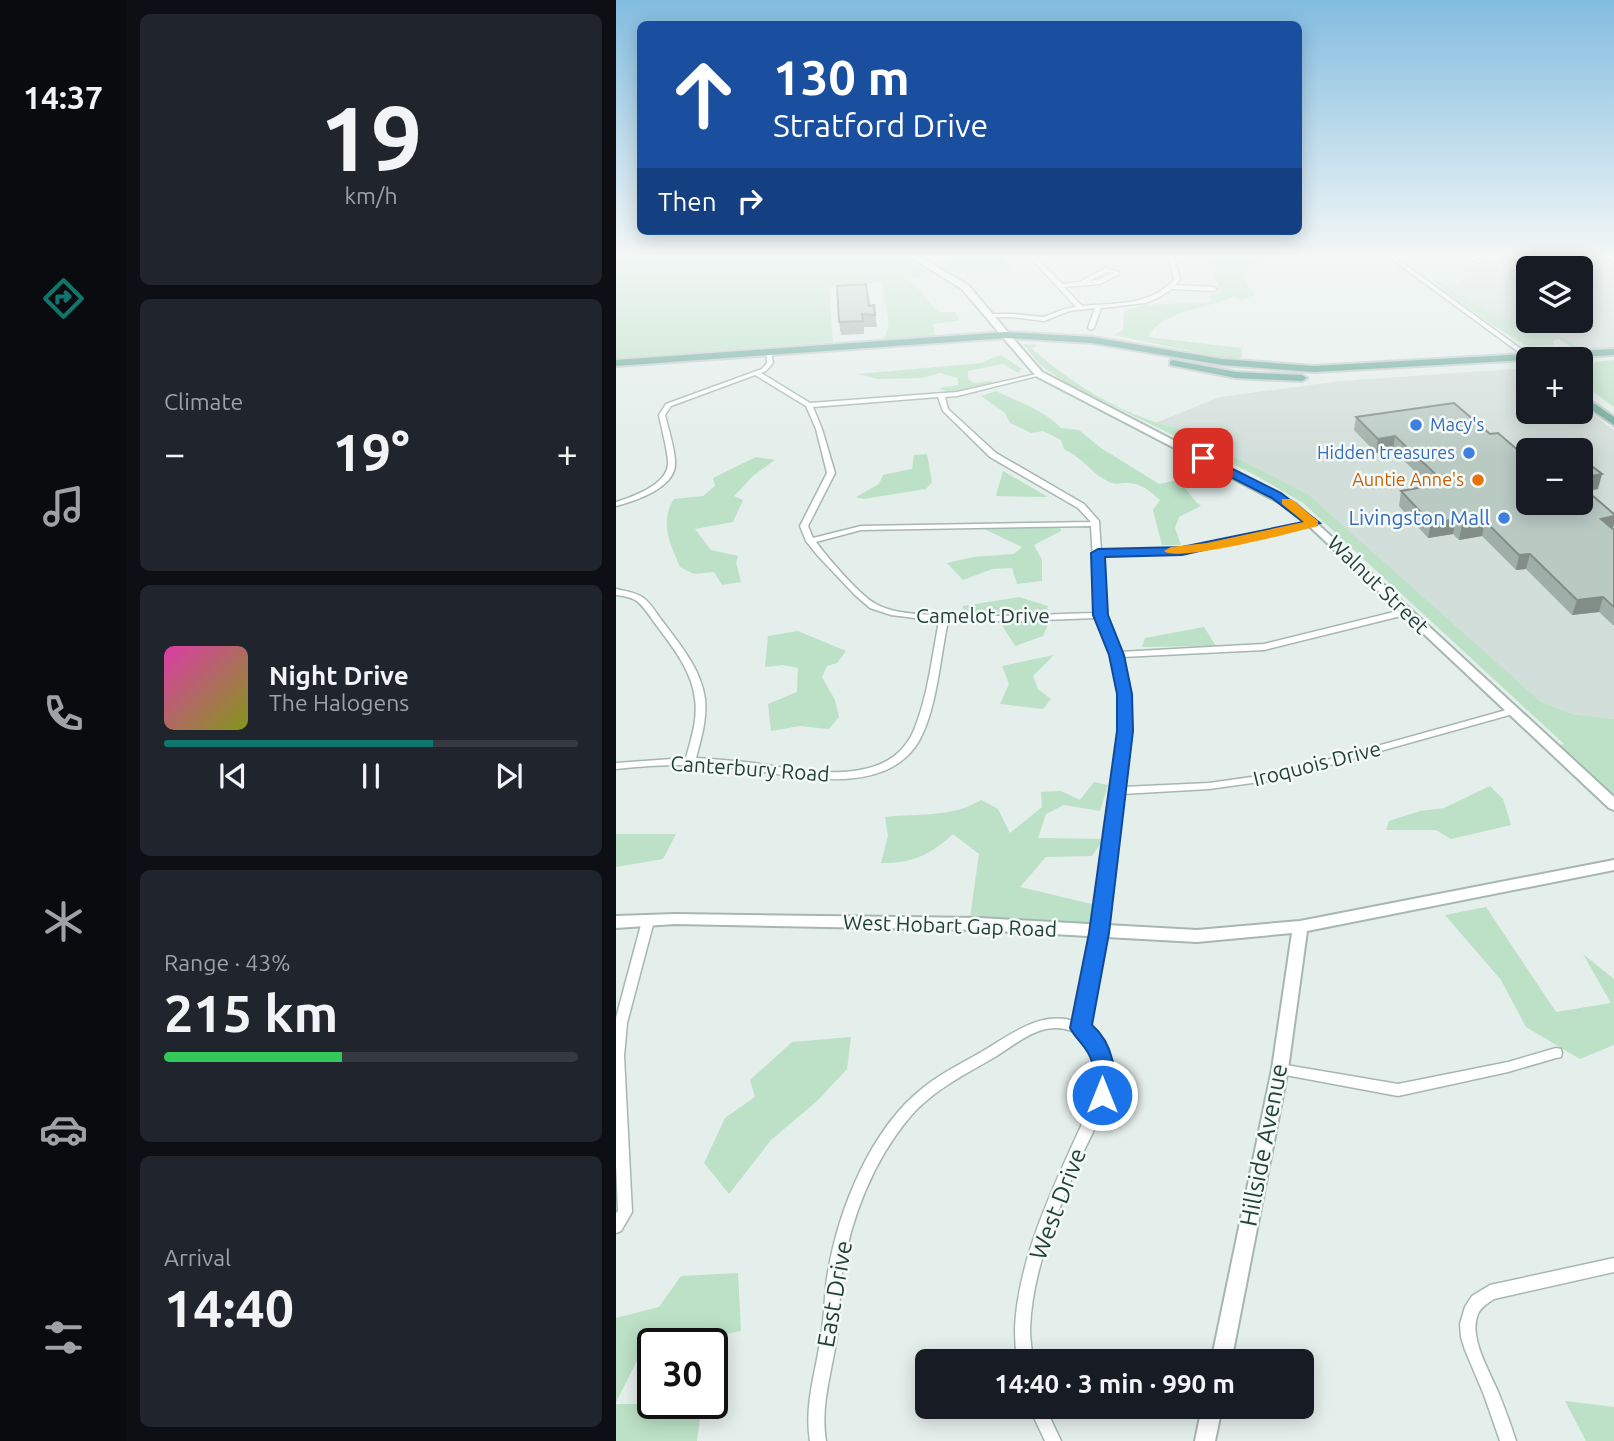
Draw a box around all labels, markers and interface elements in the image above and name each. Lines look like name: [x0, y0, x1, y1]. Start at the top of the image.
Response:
icon: ahead: [658, 49, 749, 140]
text: 130 m: [773, 49, 910, 104]
text: 14:37: [23, 79, 103, 115]
text: 19: [320, 86, 422, 188]
text: Stratford Drive: [773, 107, 988, 143]
icon: right: [731, 182, 769, 220]
text: km/h: [344, 183, 398, 208]
text: Then: [658, 187, 717, 216]
map controls: [1516, 256, 1593, 515]
button: layers: [1516, 256, 1593, 333]
icon: directions: [39, 274, 88, 323]
button: +: [1516, 347, 1593, 424]
text: Climate: [164, 389, 243, 414]
place label: Macy's: [1430, 414, 1484, 434]
marker: Macy's: [1408, 417, 1424, 433]
text: 19°: [332, 423, 410, 481]
pin: [1173, 428, 1233, 488]
text: −: [164, 432, 185, 474]
text: +: [557, 432, 578, 474]
button: −: [1516, 438, 1593, 515]
icon: arrive: [1184, 439, 1222, 477]
place label: Hidden treasures: [1317, 442, 1455, 462]
marker: Hidden treasures: [1461, 445, 1477, 461]
place label: Auntie Anne's: [1352, 469, 1464, 489]
marker: Auntie Anne's: [1470, 472, 1486, 488]
icon: music: [39, 482, 88, 531]
place label: Livingston Mall: [1348, 505, 1490, 529]
marker: Livingston Mall: [1496, 510, 1512, 526]
street label: Walnut Street: [1323, 530, 1434, 638]
street label: Camelot Drive: [916, 603, 1050, 627]
text: Night Drive: [269, 661, 409, 690]
icon: phone: [39, 689, 88, 738]
text: The Halogens: [269, 690, 409, 715]
street label: Iroquois Drive: [1250, 736, 1383, 791]
street label: Canterbury Road: [670, 750, 830, 786]
icon: previous: [214, 757, 252, 795]
icon: pause: [352, 757, 390, 795]
icon: next: [490, 757, 528, 795]
icon: climate: [39, 897, 88, 946]
street label: West Hobart Gap Road: [843, 909, 1057, 941]
text: Range · 43%: [164, 950, 291, 975]
text: 215 km: [164, 984, 338, 1042]
position arrow: [1065, 1058, 1139, 1132]
street label: Hillside Avenue: [1235, 1061, 1293, 1228]
icon: car: [39, 1105, 88, 1154]
street label: West Drive: [1024, 1144, 1091, 1263]
street label: East Drive: [812, 1238, 857, 1349]
text: Arrival: [164, 1245, 231, 1270]
text: 14:40: [164, 1279, 294, 1337]
icon: filters: [39, 1313, 88, 1362]
speed limit sign: 30: [637, 1328, 728, 1419]
text: 14:40 · 3 min · 990 m: [994, 1369, 1235, 1398]

